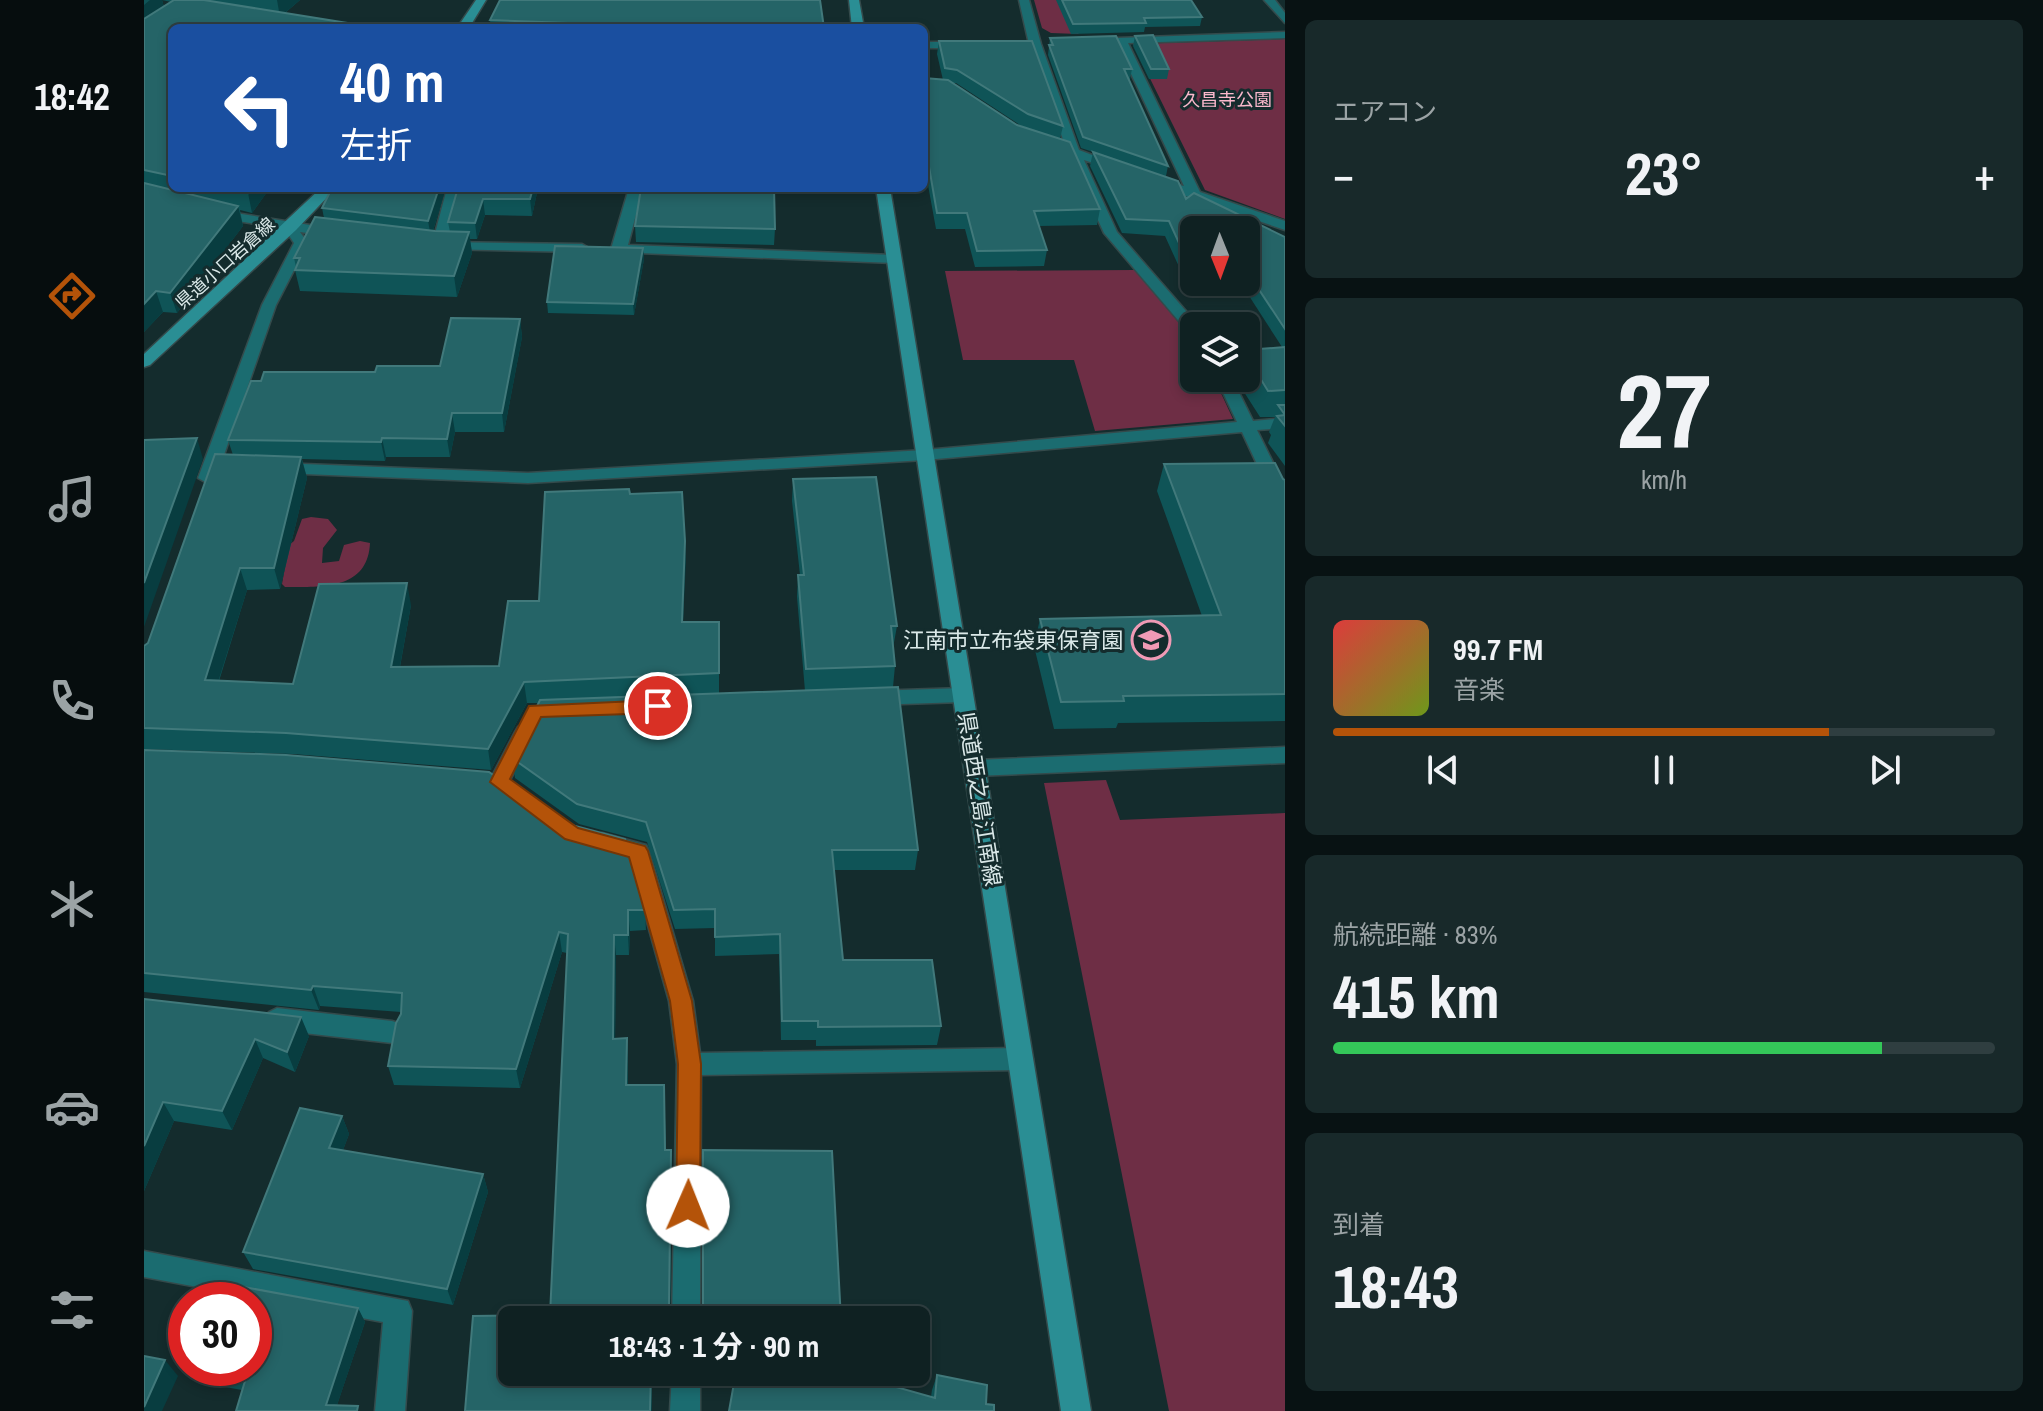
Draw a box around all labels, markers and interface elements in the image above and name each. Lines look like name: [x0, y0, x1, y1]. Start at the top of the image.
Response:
text: 40 m: [340, 44, 445, 119]
icon: left: [208, 56, 312, 160]
text: 18:42: [34, 73, 110, 121]
park label: 久昌寺公園: [1182, 87, 1272, 112]
text: エアコン: [1333, 94, 1437, 129]
text: 左折: [340, 121, 412, 169]
text: 23°: [1625, 133, 1703, 214]
text: −: [1333, 144, 1354, 204]
text: +: [1974, 144, 1995, 204]
street label: 県道小口岩倉線: [170, 212, 280, 314]
north arrow: [1180, 216, 1260, 296]
map controls: [1180, 216, 1260, 392]
icon: directions: [44, 268, 100, 324]
button: layers: [1180, 312, 1260, 392]
text: 27: [1617, 340, 1711, 480]
text: km/h: [1641, 462, 1687, 497]
icon: music: [44, 471, 100, 527]
school or university icon: 江南市立布袋東保育園: [1130, 619, 1172, 661]
place label: 江南市立布袋東保育園: [903, 625, 1123, 655]
text: 99.7 FM: [1453, 629, 1543, 669]
pin: [624, 672, 692, 740]
text: 音楽: [1453, 672, 1505, 707]
icon: phone: [44, 673, 100, 729]
icon: arrive: [636, 684, 680, 728]
street label: 県道西之島江南線: [951, 710, 1009, 888]
icon: previous: [1421, 748, 1465, 792]
icon: pause: [1642, 748, 1686, 792]
icon: next: [1863, 748, 1907, 792]
icon: climate: [44, 876, 100, 932]
text: 航続距離 · 83%: [1333, 917, 1497, 952]
text: 415 km: [1333, 956, 1500, 1037]
icon: car: [44, 1079, 100, 1135]
position arrow: [646, 1164, 730, 1248]
text: 到着: [1333, 1207, 1385, 1242]
text: 18:43: [1333, 1246, 1459, 1327]
icon: filters: [44, 1282, 100, 1338]
speed limit sign: 30: [168, 1282, 272, 1386]
text: 18:43 · 1 分 · 90 m: [609, 1326, 819, 1366]

